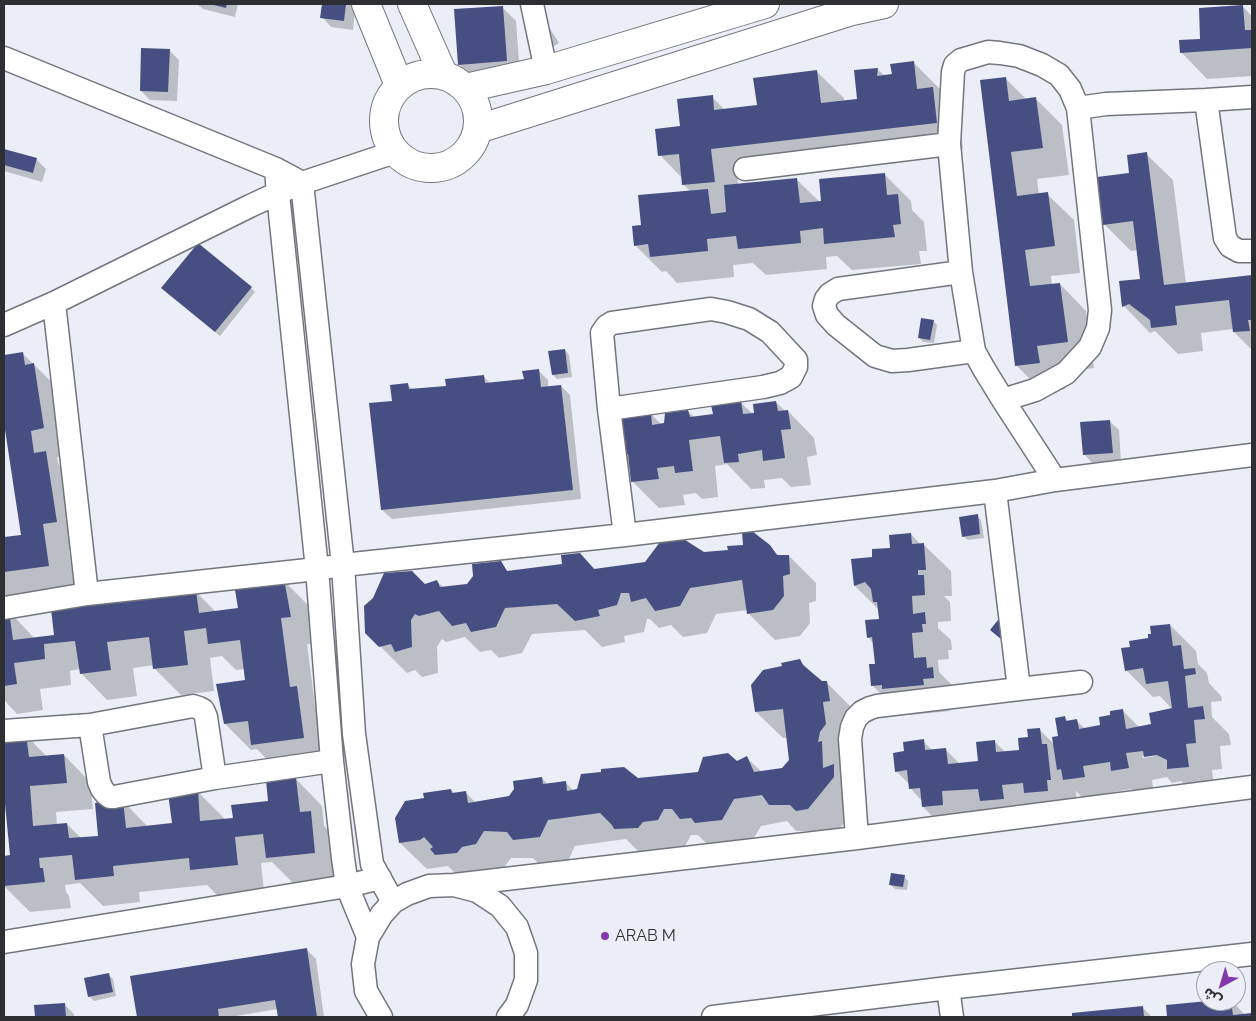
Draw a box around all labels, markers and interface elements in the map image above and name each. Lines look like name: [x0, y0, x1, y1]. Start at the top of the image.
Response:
place label: ARAB M: [615, 926, 676, 946]
marker: ARAB M: [599, 930, 611, 942]
north arrow: [1196, 961, 1246, 1011]
text: ش: [1200, 985, 1225, 1009]

